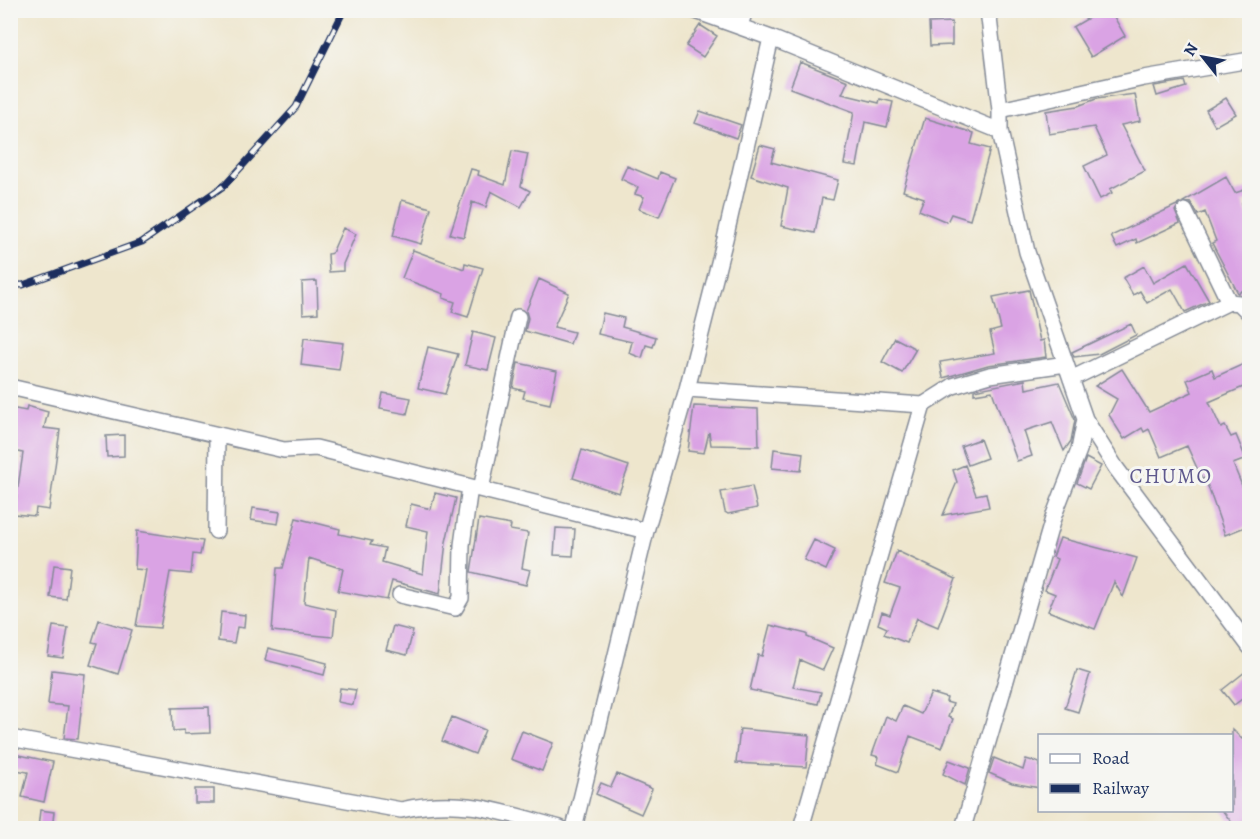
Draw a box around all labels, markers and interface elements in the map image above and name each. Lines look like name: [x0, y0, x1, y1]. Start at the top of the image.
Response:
north arrow: [1173, 27, 1233, 87]
text: N: [1179, 39, 1204, 60]
district label: CHUMO: [1130, 462, 1212, 490]
legend: [1038, 734, 1233, 812]
text: Road: [1092, 746, 1130, 770]
text: Railway: [1092, 776, 1150, 800]

